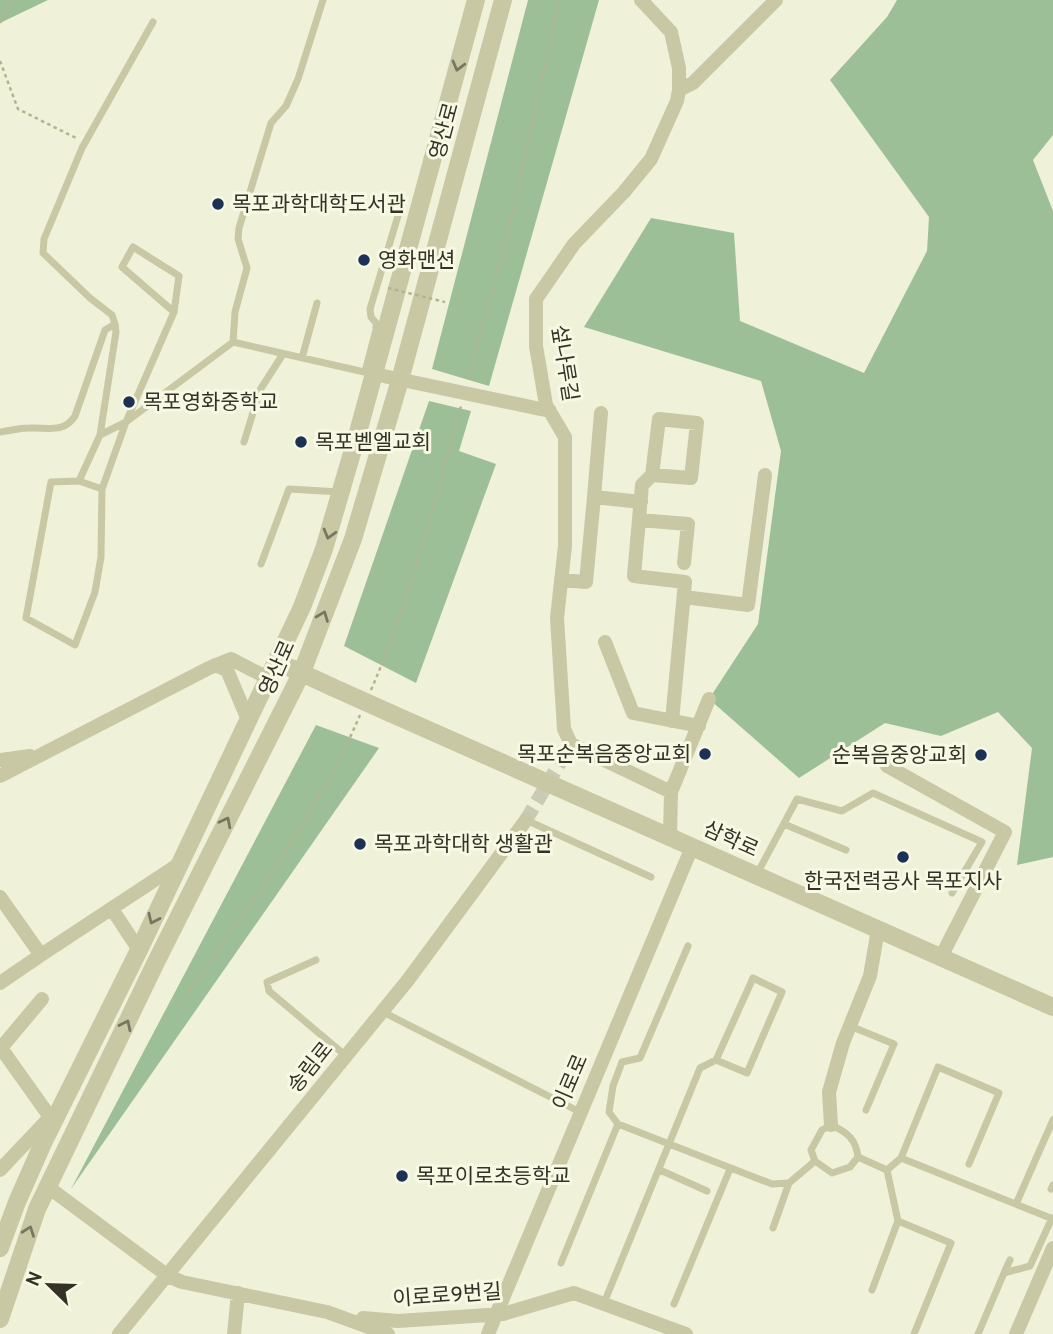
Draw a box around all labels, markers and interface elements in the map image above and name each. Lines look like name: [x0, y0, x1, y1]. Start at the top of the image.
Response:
one-way arrow: [452, 60, 466, 72]
street label: 영산로: [425, 100, 466, 163]
place label: 목포과학대학도서관: [232, 192, 406, 219]
marker: 목포과학대학도서관: [210, 196, 226, 212]
place label: 영화맨션: [378, 248, 455, 275]
marker: 영화맨션: [356, 252, 372, 268]
street label: 섶나루길: [544, 323, 583, 404]
place label: 목포영화중학교: [143, 390, 278, 417]
marker: 목포영화중학교: [121, 394, 137, 410]
place label: 목포벧엘교회: [315, 430, 431, 457]
marker: 목포벧엘교회: [293, 434, 309, 450]
one-way arrow: [322, 528, 337, 540]
one-way arrow: [315, 611, 329, 623]
street label: 영산로: [254, 637, 302, 701]
place label: 목포순복음중앙교회: [517, 742, 691, 769]
place label: 순복음중앙교회: [832, 743, 967, 770]
marker: 목포순복음중앙교회: [697, 746, 713, 762]
marker: 순복음중앙교회: [973, 747, 989, 763]
street label: 삼학로: [698, 816, 762, 864]
one-way arrow: [218, 817, 232, 829]
place label: 목포과학대학 생활관: [374, 832, 553, 859]
marker: 목포과학대학 생활관: [352, 836, 368, 852]
marker: 한국전력공사 목포지사: [895, 849, 911, 865]
place label: 한국전력공사 목포지사: [804, 869, 1002, 896]
one-way arrow: [148, 912, 162, 924]
one-way arrow: [117, 1020, 131, 1033]
street label: 송림로: [282, 1037, 340, 1099]
street label: 이로로: [548, 1051, 595, 1115]
place label: 목포이로초등학교: [416, 1164, 571, 1191]
marker: 목포이로초등학교: [394, 1168, 410, 1184]
one-way arrow: [21, 1226, 35, 1238]
north arrow: [14, 1250, 84, 1320]
text: N: [21, 1268, 49, 1290]
street label: 이로로9번길: [392, 1279, 502, 1314]

